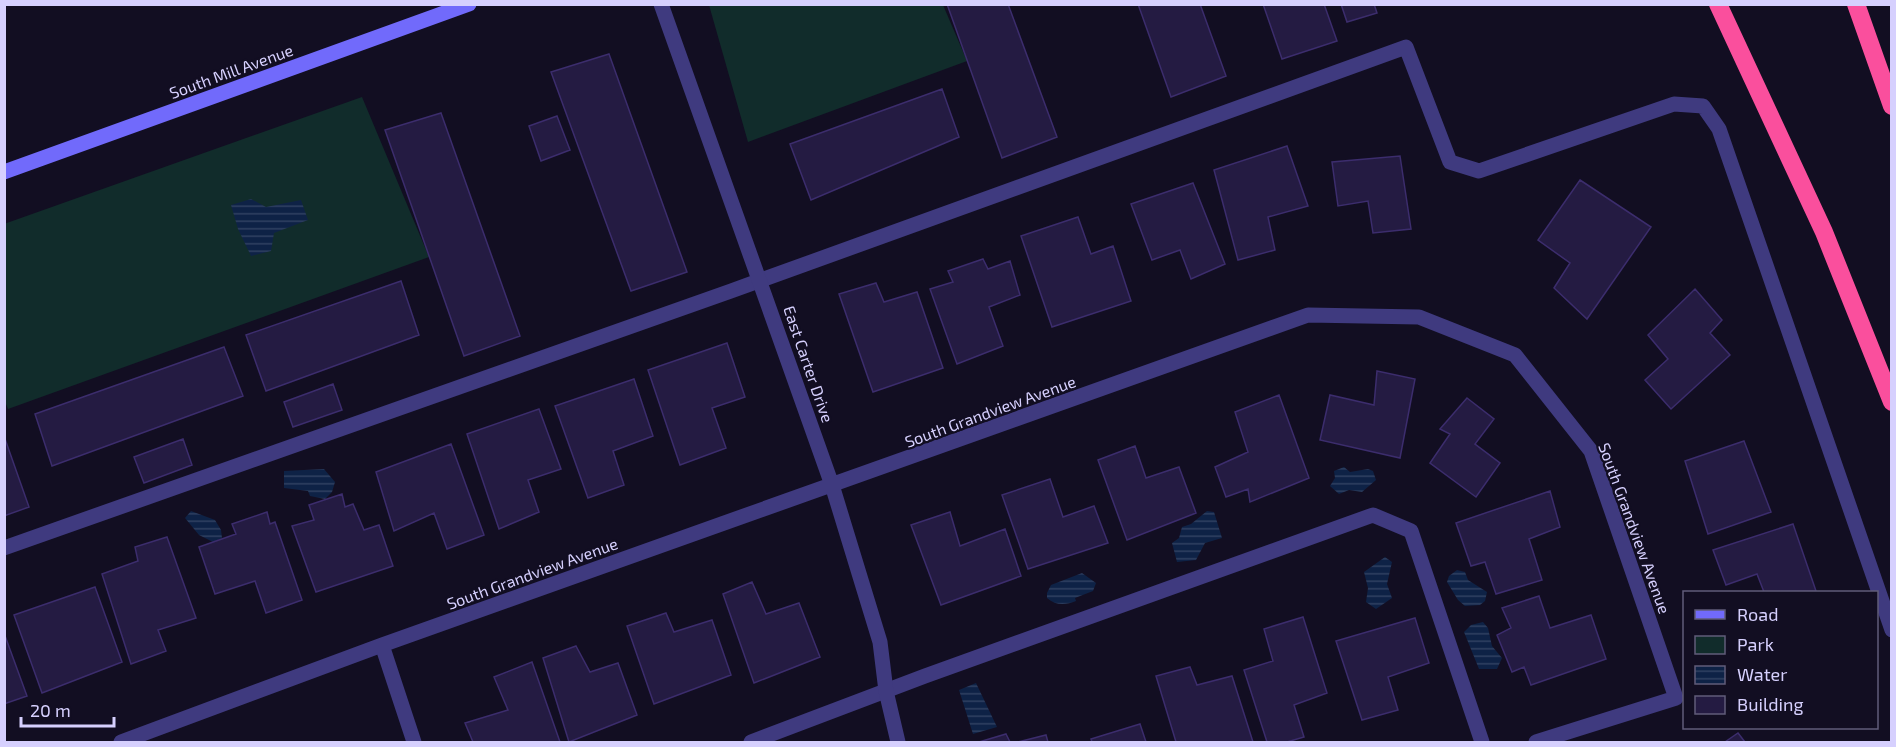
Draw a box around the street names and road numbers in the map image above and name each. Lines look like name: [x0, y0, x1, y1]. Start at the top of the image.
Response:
street label: South Mill Avenue: [167, 40, 295, 102]
street label: East Carter Drive: [780, 303, 838, 425]
street label: South Grandview Avenue: [902, 371, 1078, 451]
street label: South Grandview Avenue: [1595, 440, 1675, 616]
street label: South Grandview Avenue: [444, 533, 620, 613]

